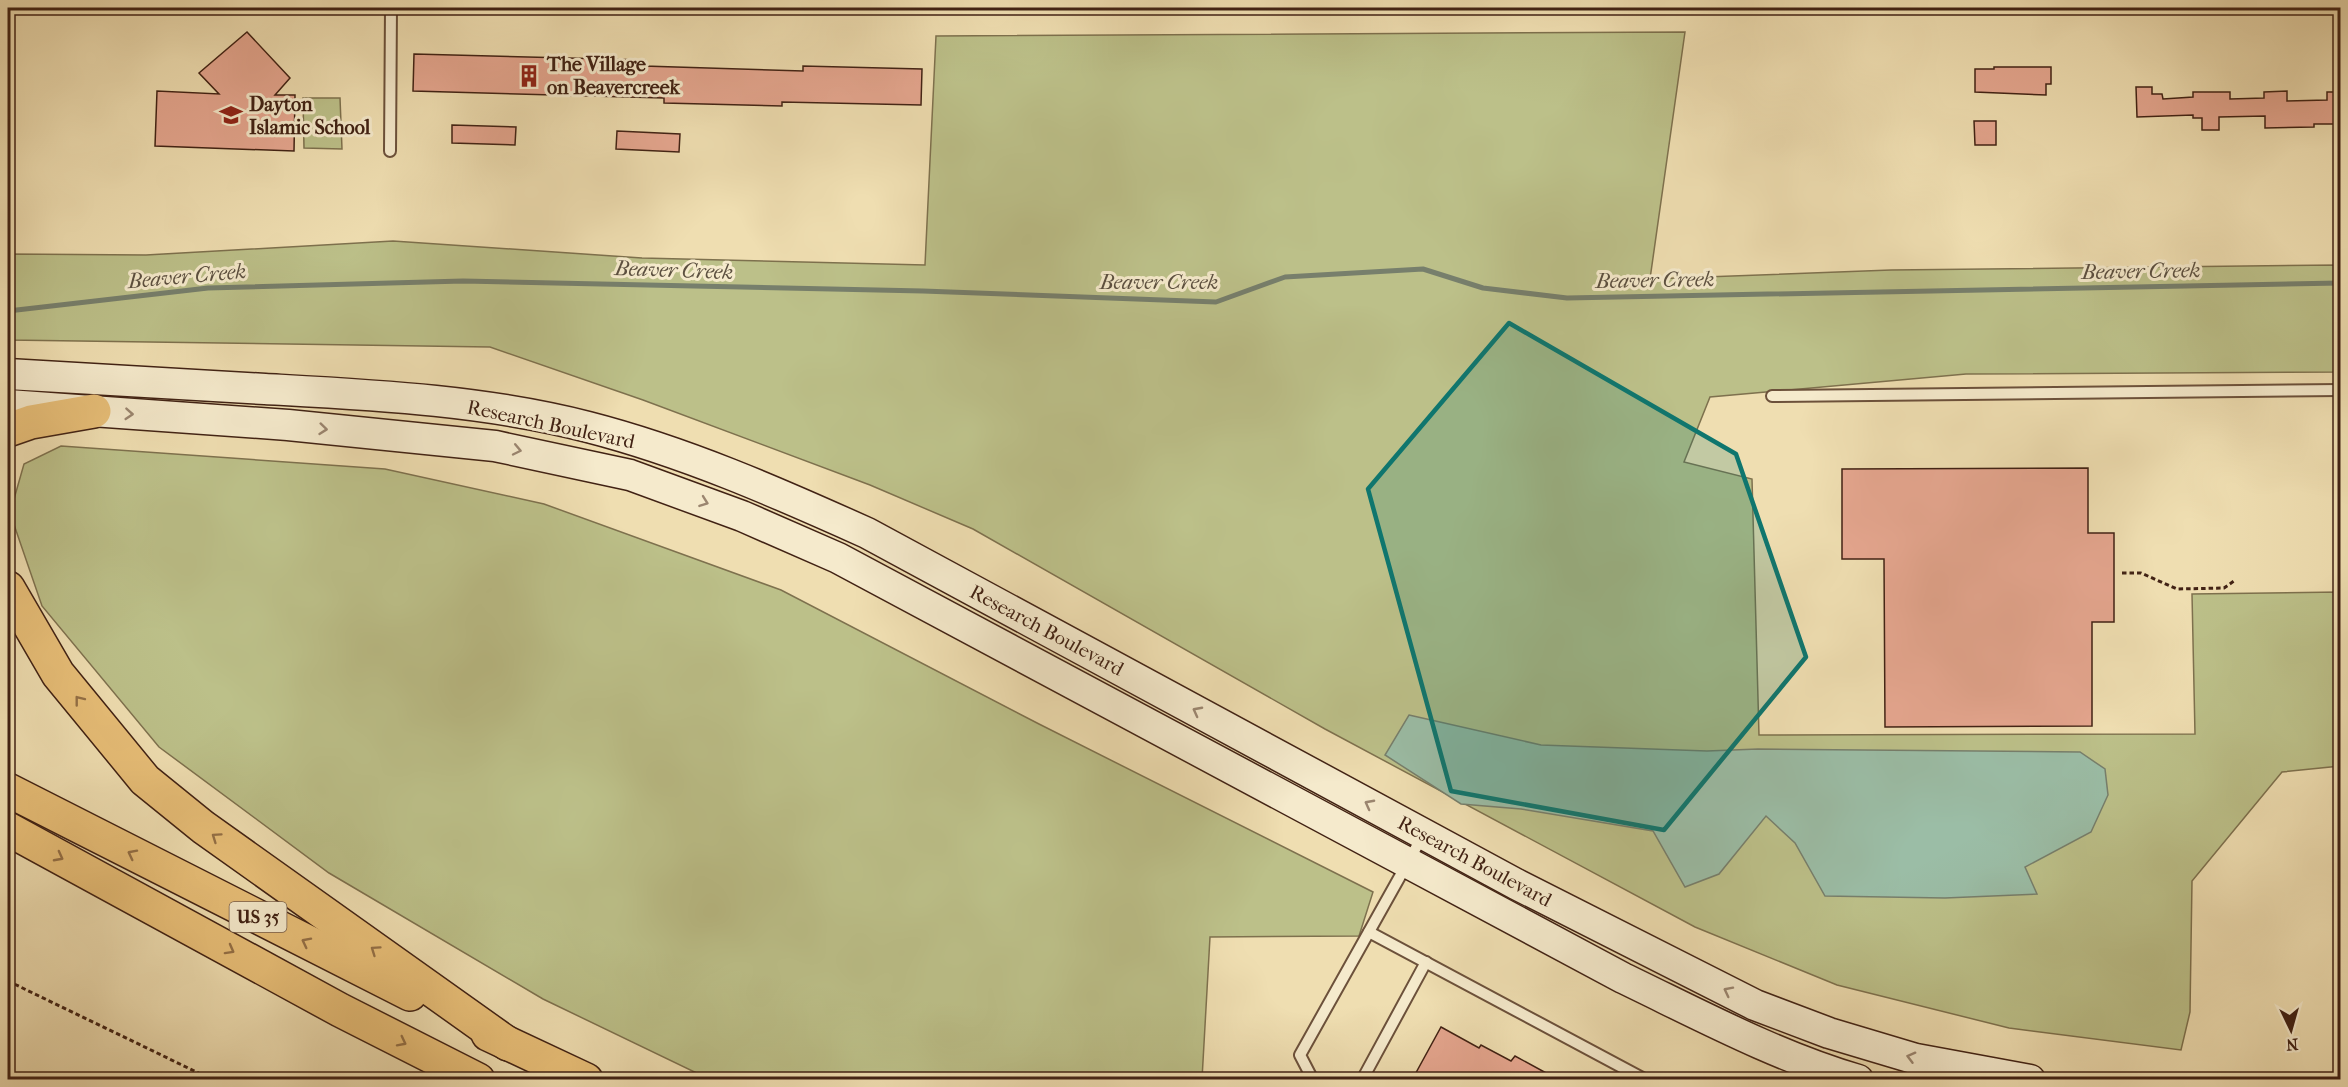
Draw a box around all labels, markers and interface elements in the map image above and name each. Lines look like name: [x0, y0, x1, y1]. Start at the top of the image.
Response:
place label: The Village on Beavercreek: [546, 53, 681, 99]
building icon: The Village on Beavercreek: [516, 63, 542, 89]
place label: Dayton Islamic School: [249, 93, 371, 139]
school or university icon: Dayton Islamic School: [218, 102, 244, 128]
water label: Beaver Creek: [613, 256, 734, 284]
water label: Beaver Creek: [2080, 258, 2201, 284]
water label: Beaver Creek: [126, 259, 247, 293]
water label: Beaver Creek: [1594, 267, 1715, 293]
water label: Beaver Creek: [1099, 270, 1218, 294]
street label: Research Boulevard: [465, 395, 638, 454]
one-way arrow: [124, 407, 133, 420]
one-way arrow: [319, 422, 328, 435]
one-way arrow: [512, 443, 522, 456]
one-way arrow: [699, 495, 709, 508]
street label: Research Boulevard: [966, 580, 1129, 681]
one-way arrow: [75, 696, 86, 707]
one-way arrow: [1193, 707, 1203, 718]
one-way arrow: [1365, 800, 1375, 811]
street label: Research Boulevard: [1394, 811, 1557, 912]
one-way arrow: [212, 833, 223, 844]
one-way arrow: [128, 849, 139, 861]
one-way arrow: [53, 850, 63, 861]
road number: US 35: [230, 902, 286, 932]
one-way arrow: [302, 938, 313, 949]
one-way arrow: [224, 943, 234, 954]
one-way arrow: [371, 946, 382, 957]
one-way arrow: [1724, 987, 1734, 998]
north arrow: [2261, 1000, 2321, 1060]
one-way arrow: [396, 1034, 407, 1046]
text: N: [2285, 1034, 2299, 1055]
one-way arrow: [1906, 1052, 1917, 1064]

